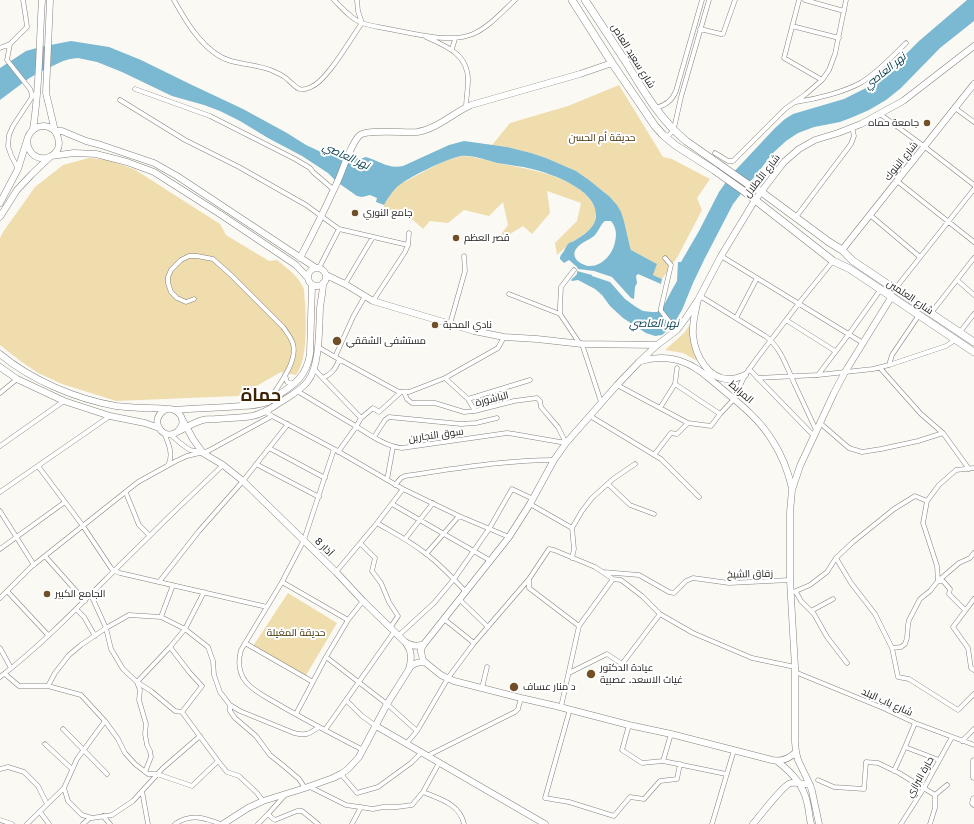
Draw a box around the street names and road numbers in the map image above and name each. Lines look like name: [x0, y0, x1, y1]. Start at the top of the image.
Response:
street label: شارع سعيد العاص: [608, 21, 658, 91]
street label: شارع البنوك: [882, 139, 920, 183]
street label: شارع الأطلال: [741, 152, 783, 200]
street label: شارع العلمين: [885, 277, 935, 317]
street label: المرابط: [726, 378, 756, 406]
street label: الباشورة: [474, 389, 510, 409]
street label: سوق النجارين: [408, 425, 464, 445]
street label: 8 آذار: [312, 535, 336, 559]
street label: زقاق الشيخ: [727, 568, 773, 580]
street label: شارع باب البلد: [860, 685, 914, 719]
street label: حارة البرازي: [904, 754, 936, 800]

